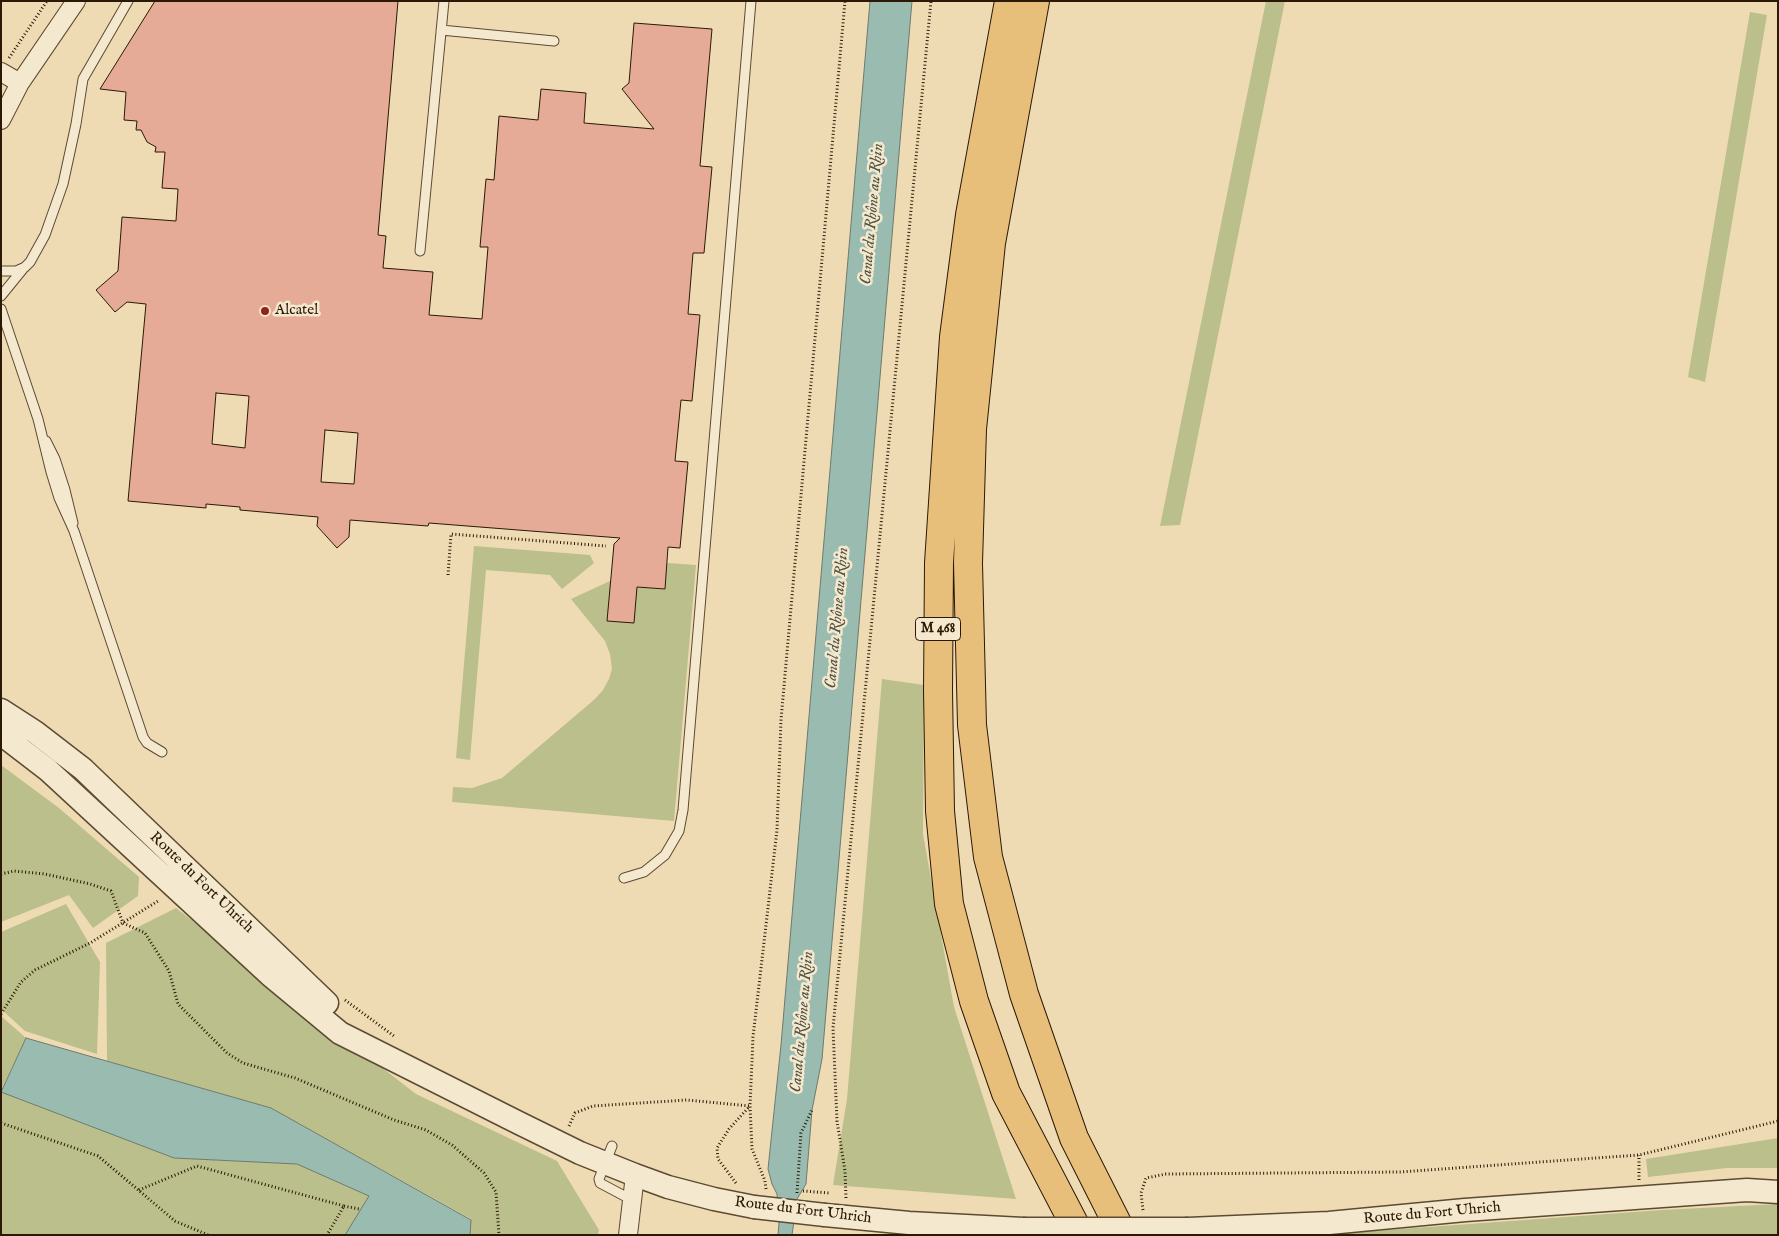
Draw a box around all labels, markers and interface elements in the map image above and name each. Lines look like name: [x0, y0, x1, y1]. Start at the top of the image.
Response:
water label: Canal du Rhône au Rhin: [857, 143, 889, 285]
place label: Alcatel: [275, 302, 318, 320]
marker: Alcatel: [259, 305, 271, 317]
water label: Canal du Rhône au Rhin: [822, 547, 854, 689]
road number: M 468: [916, 618, 960, 640]
street label: Route du Fort Uhrich: [145, 829, 257, 937]
water label: Canal du Rhône au Rhin: [787, 951, 819, 1093]
street label: Route du Fort Uhrich: [734, 1194, 872, 1228]
street label: Route du Fort Uhrich: [1363, 1199, 1501, 1229]

